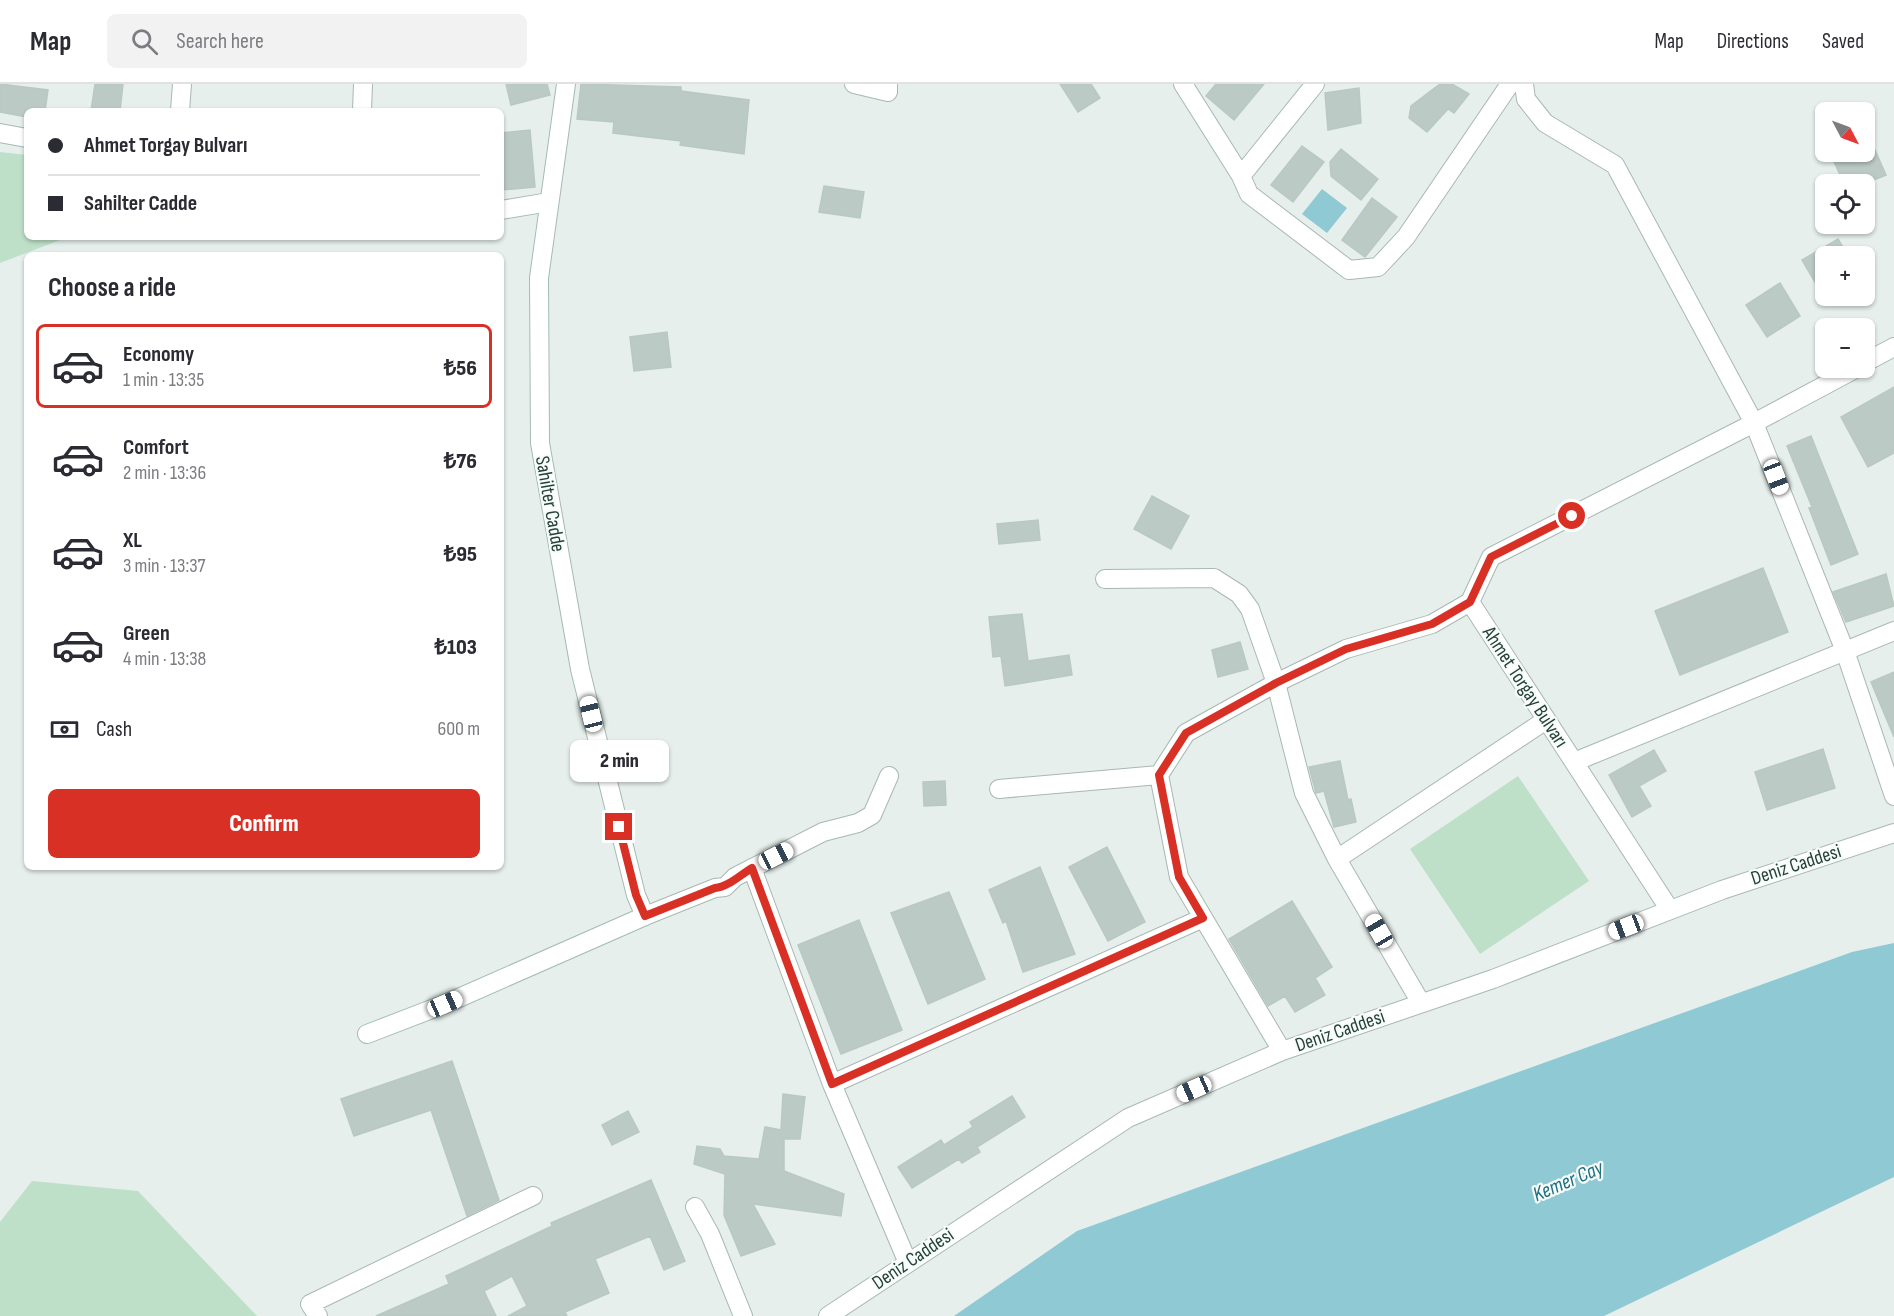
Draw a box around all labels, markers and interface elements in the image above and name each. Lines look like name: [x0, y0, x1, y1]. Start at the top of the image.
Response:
search box: [107, 14, 527, 68]
text: Map: [30, 25, 71, 58]
icon: search: [128, 25, 161, 58]
text: Search here: [176, 28, 264, 55]
text: Map: [1654, 29, 1684, 54]
text: Directions: [1717, 29, 1789, 54]
text: Saved: [1822, 29, 1864, 54]
north arrow: [1815, 102, 1875, 162]
map controls: [1815, 102, 1875, 378]
text: Ahmet Torgay Bulvarı: [84, 132, 247, 159]
button: locate: [1815, 174, 1875, 234]
text: Sahilter Cadde: [84, 190, 197, 217]
button: +: [1815, 246, 1875, 306]
text: Choose a ride: [48, 272, 176, 304]
button: −: [1815, 318, 1875, 378]
icon: car: [51, 339, 105, 393]
text: Economy: [123, 341, 194, 368]
text: ₺56: [444, 355, 477, 382]
text: 1 min · 13:35: [123, 368, 204, 392]
icon: car: [51, 432, 105, 486]
text: Comfort: [123, 434, 189, 461]
text: ₺76: [444, 448, 477, 475]
street label: Sahilter Cadde: [530, 454, 570, 554]
car: [1761, 457, 1791, 497]
text: 2 min · 13:36: [123, 461, 206, 485]
route start: [1558, 502, 1585, 529]
icon: car: [51, 525, 105, 579]
text: XL: [123, 527, 142, 554]
text: ₺95: [444, 541, 477, 568]
text: 3 min · 13:37: [123, 554, 206, 578]
icon: car: [51, 618, 105, 672]
text: Green: [123, 620, 170, 647]
street label: Ahmet Torgay Bulvarı: [1476, 621, 1573, 752]
text: ₺103: [434, 634, 477, 661]
text: 4 min · 13:38: [123, 647, 206, 671]
car: [578, 694, 604, 734]
icon: cash: [48, 713, 81, 746]
text: Cash: [96, 716, 132, 743]
text: 600 m: [437, 717, 480, 741]
callout: 2 min: [570, 740, 668, 782]
text: 2 min: [600, 749, 639, 773]
button: Confirm: [48, 789, 480, 858]
route end: [605, 813, 632, 840]
street label: Deniz Caddesi: [1748, 839, 1844, 891]
car: [756, 840, 796, 872]
car: [1362, 911, 1396, 951]
car: [1606, 912, 1646, 942]
car: [425, 988, 465, 1020]
street label: Deniz Caddesi: [1292, 1004, 1388, 1058]
car: [1174, 1073, 1214, 1105]
water label: Kemer Cay: [1529, 1155, 1608, 1207]
street label: Deniz Caddesi: [868, 1223, 958, 1295]

